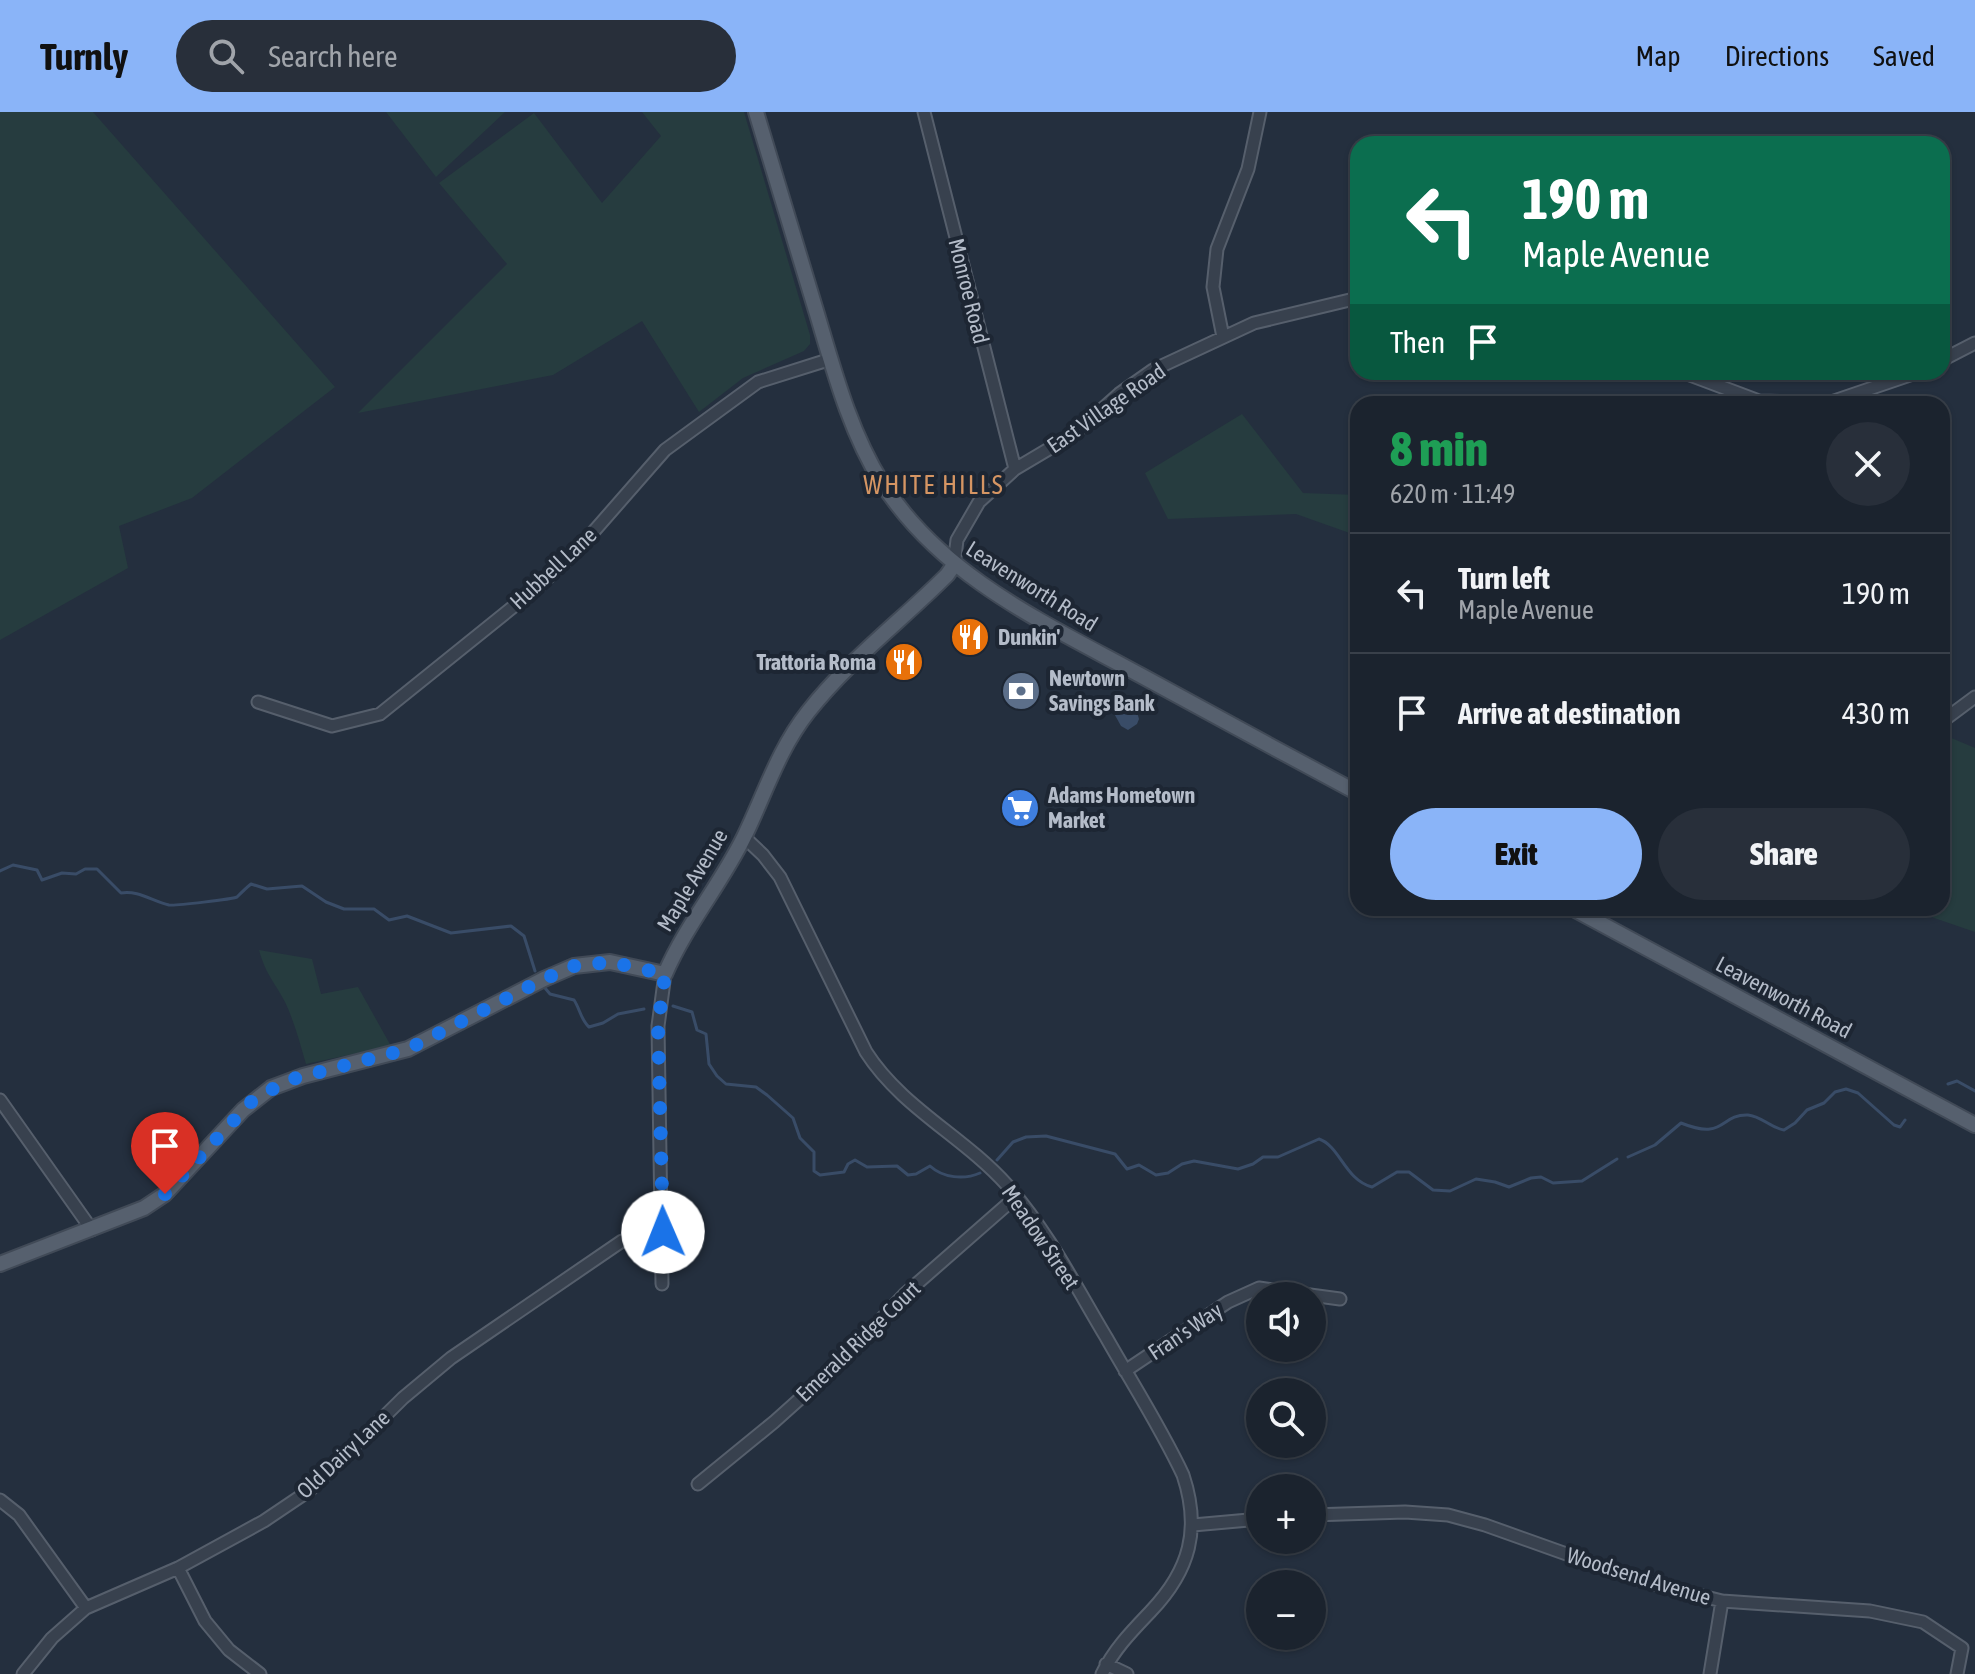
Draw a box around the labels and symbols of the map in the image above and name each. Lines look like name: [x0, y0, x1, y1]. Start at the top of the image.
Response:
street label: Monroe Road: [943, 236, 995, 346]
street label: East Village Road: [1042, 358, 1170, 458]
district label: WHITE HILLS: [863, 470, 1005, 500]
street label: Hubbell Lane: [505, 522, 601, 614]
street label: Leavenworth Road: [962, 535, 1102, 637]
restaurant icon: Dunkin': [949, 616, 991, 658]
place label: Dunkin': [998, 624, 1060, 650]
restaurant icon: Trattoria Roma: [883, 641, 925, 683]
place label: Trattoria Roma: [756, 649, 876, 675]
place label: Newtown Savings Bank: [1049, 665, 1155, 716]
bank icon: Newtown Savings Bank: [1000, 670, 1042, 712]
place label: Adams Hometown Market: [1047, 782, 1195, 833]
supermarket icon: Adams Hometown Market: [999, 787, 1041, 829]
street label: Maple Avenue: [651, 824, 733, 936]
street label: Leavenworth Road: [1712, 950, 1856, 1044]
pin: [131, 1112, 199, 1194]
street label: Meadow Street: [997, 1180, 1085, 1294]
position arrow: [621, 1190, 705, 1274]
street label: Emerald Ridge Court: [791, 1275, 925, 1407]
street label: Fran's Way: [1143, 1297, 1227, 1365]
street label: Old Dairy Lane: [291, 1404, 395, 1504]
street label: Woodsend Avenue: [1564, 1542, 1714, 1610]

